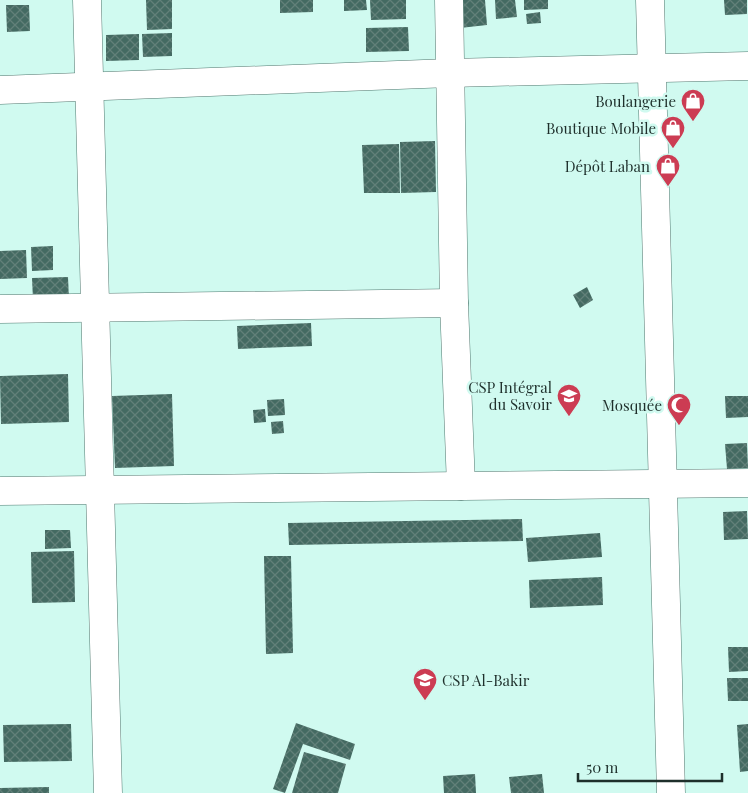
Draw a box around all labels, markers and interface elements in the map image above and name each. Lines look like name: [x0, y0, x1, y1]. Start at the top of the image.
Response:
shop icon: Boulangerie: [680, 88, 706, 122]
place label: Boulangerie: [595, 91, 676, 111]
shop icon: Boutique Mobile: [660, 115, 686, 149]
place label: Boutique Mobile: [546, 118, 656, 138]
shop icon: Dépôt Laban: [655, 153, 681, 187]
place label: Dépôt Laban: [565, 156, 650, 176]
place label: CSP Intégral du Savoir: [468, 377, 552, 414]
school or university icon: CSP Intégral du Savoir: [556, 383, 582, 417]
mosque icon: Mosquée: [666, 392, 692, 426]
place label: Mosquée: [602, 395, 662, 415]
school or university icon: CSP Al-Bakir: [412, 667, 438, 701]
place label: CSP Al-Bakir: [442, 670, 530, 690]
scale bar: [578, 750, 722, 782]
text: 50 m: [586, 757, 619, 777]

